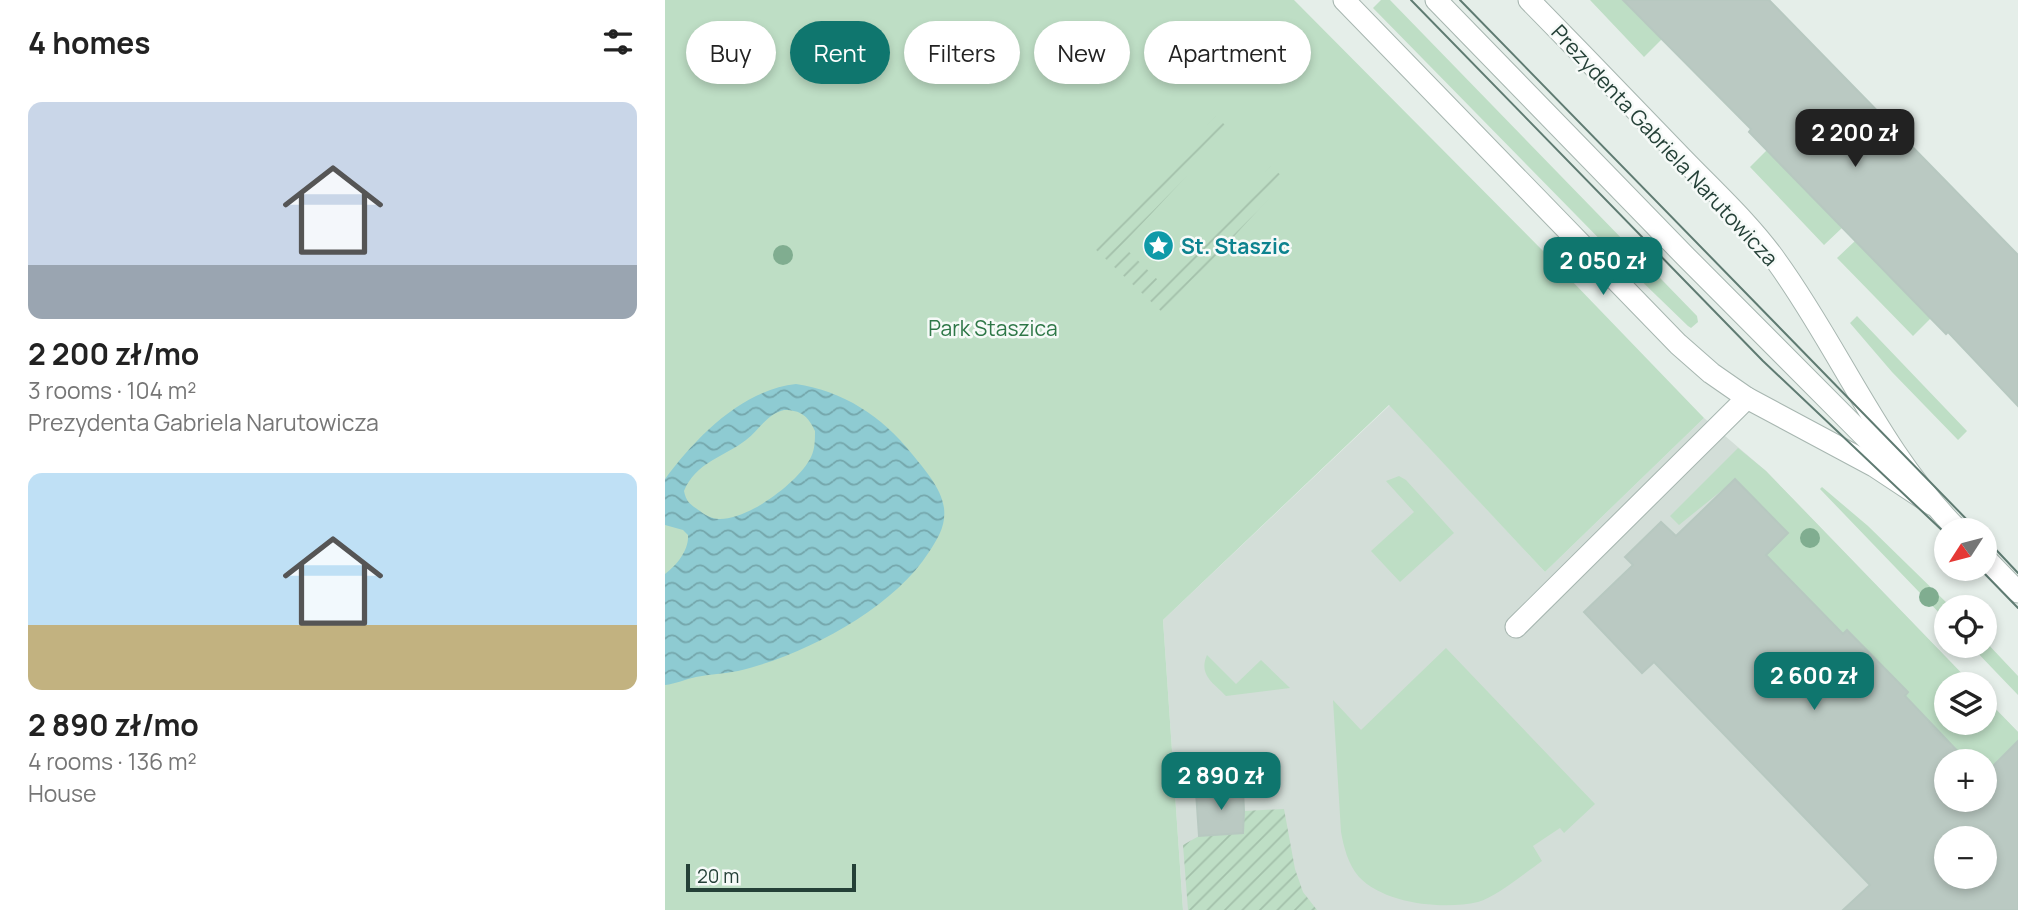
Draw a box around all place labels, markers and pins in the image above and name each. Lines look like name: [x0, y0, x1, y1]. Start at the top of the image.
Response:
pin: 2 200 zł: [1783, 110, 1927, 169]
place icon: St. Staszic: [1141, 229, 1175, 263]
place label: St. Staszic: [1181, 232, 1290, 260]
pin: 2 050 zł: [1531, 238, 1675, 297]
pin: 2 600 zł: [1742, 652, 1886, 712]
pin: 2 890 zł: [1149, 752, 1293, 812]

